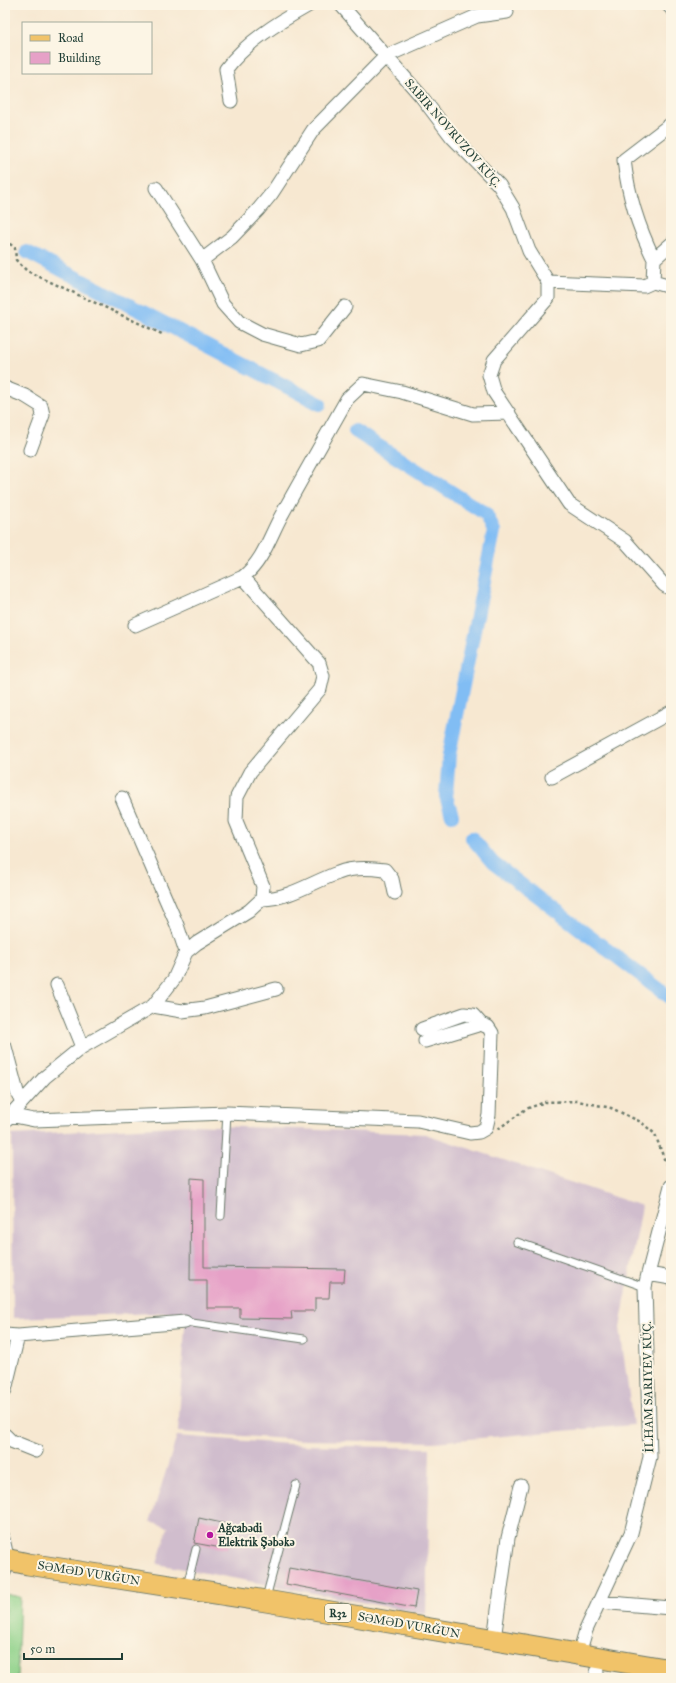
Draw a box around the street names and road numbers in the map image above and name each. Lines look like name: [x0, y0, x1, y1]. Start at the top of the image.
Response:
street label: SABIR NOVRUZOV KÜÇ.: [402, 75, 505, 190]
street label: İLHAM SARIYEV KÜÇ.: [639, 1321, 656, 1453]
street label: SƏMƏD VURĞUN: [37, 1557, 141, 1588]
road number: R32: [325, 1604, 351, 1622]
street label: SƏMƏD VURĞUN: [357, 1608, 461, 1641]

